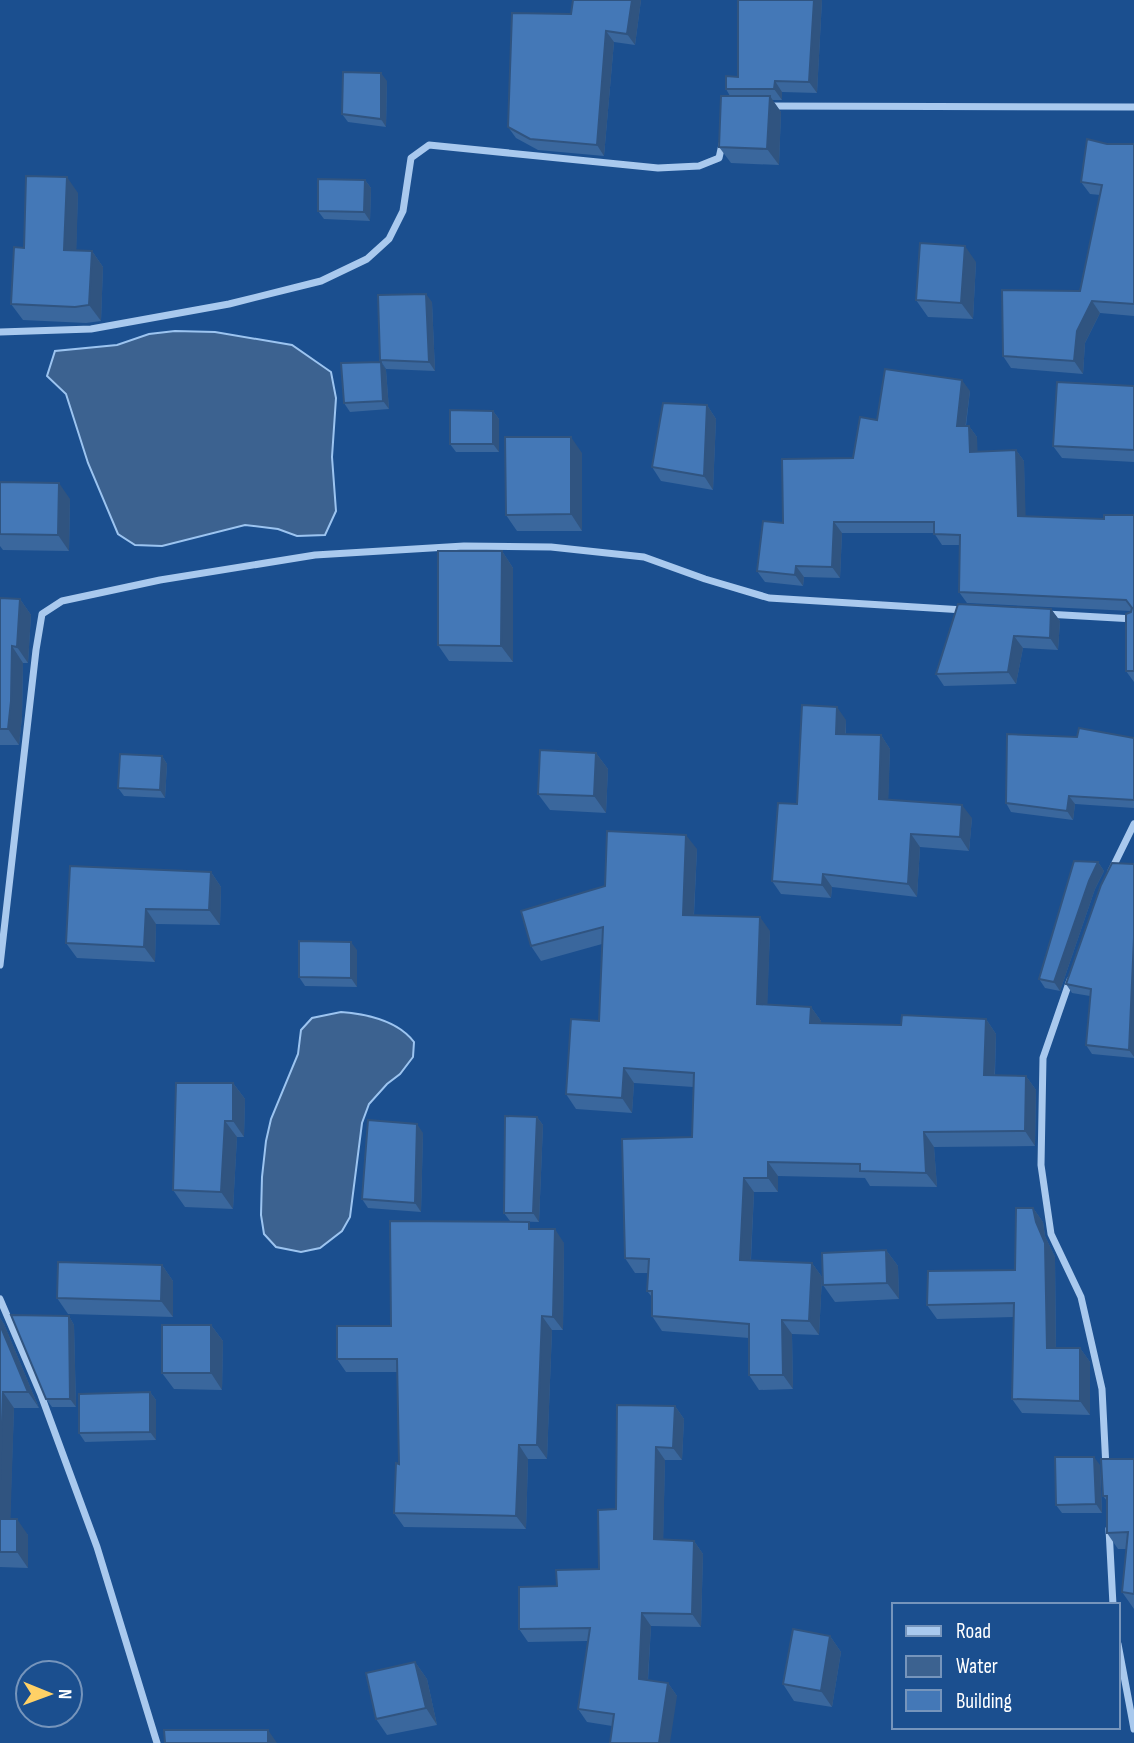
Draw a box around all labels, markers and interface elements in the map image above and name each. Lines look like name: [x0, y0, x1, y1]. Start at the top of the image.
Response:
legend: [892, 1603, 1120, 1729]
text: Road: [956, 1619, 991, 1644]
text: Water: [956, 1654, 998, 1679]
north arrow: [14, 1659, 84, 1729]
text: N: [53, 1689, 76, 1700]
text: Building: [956, 1689, 1012, 1714]

